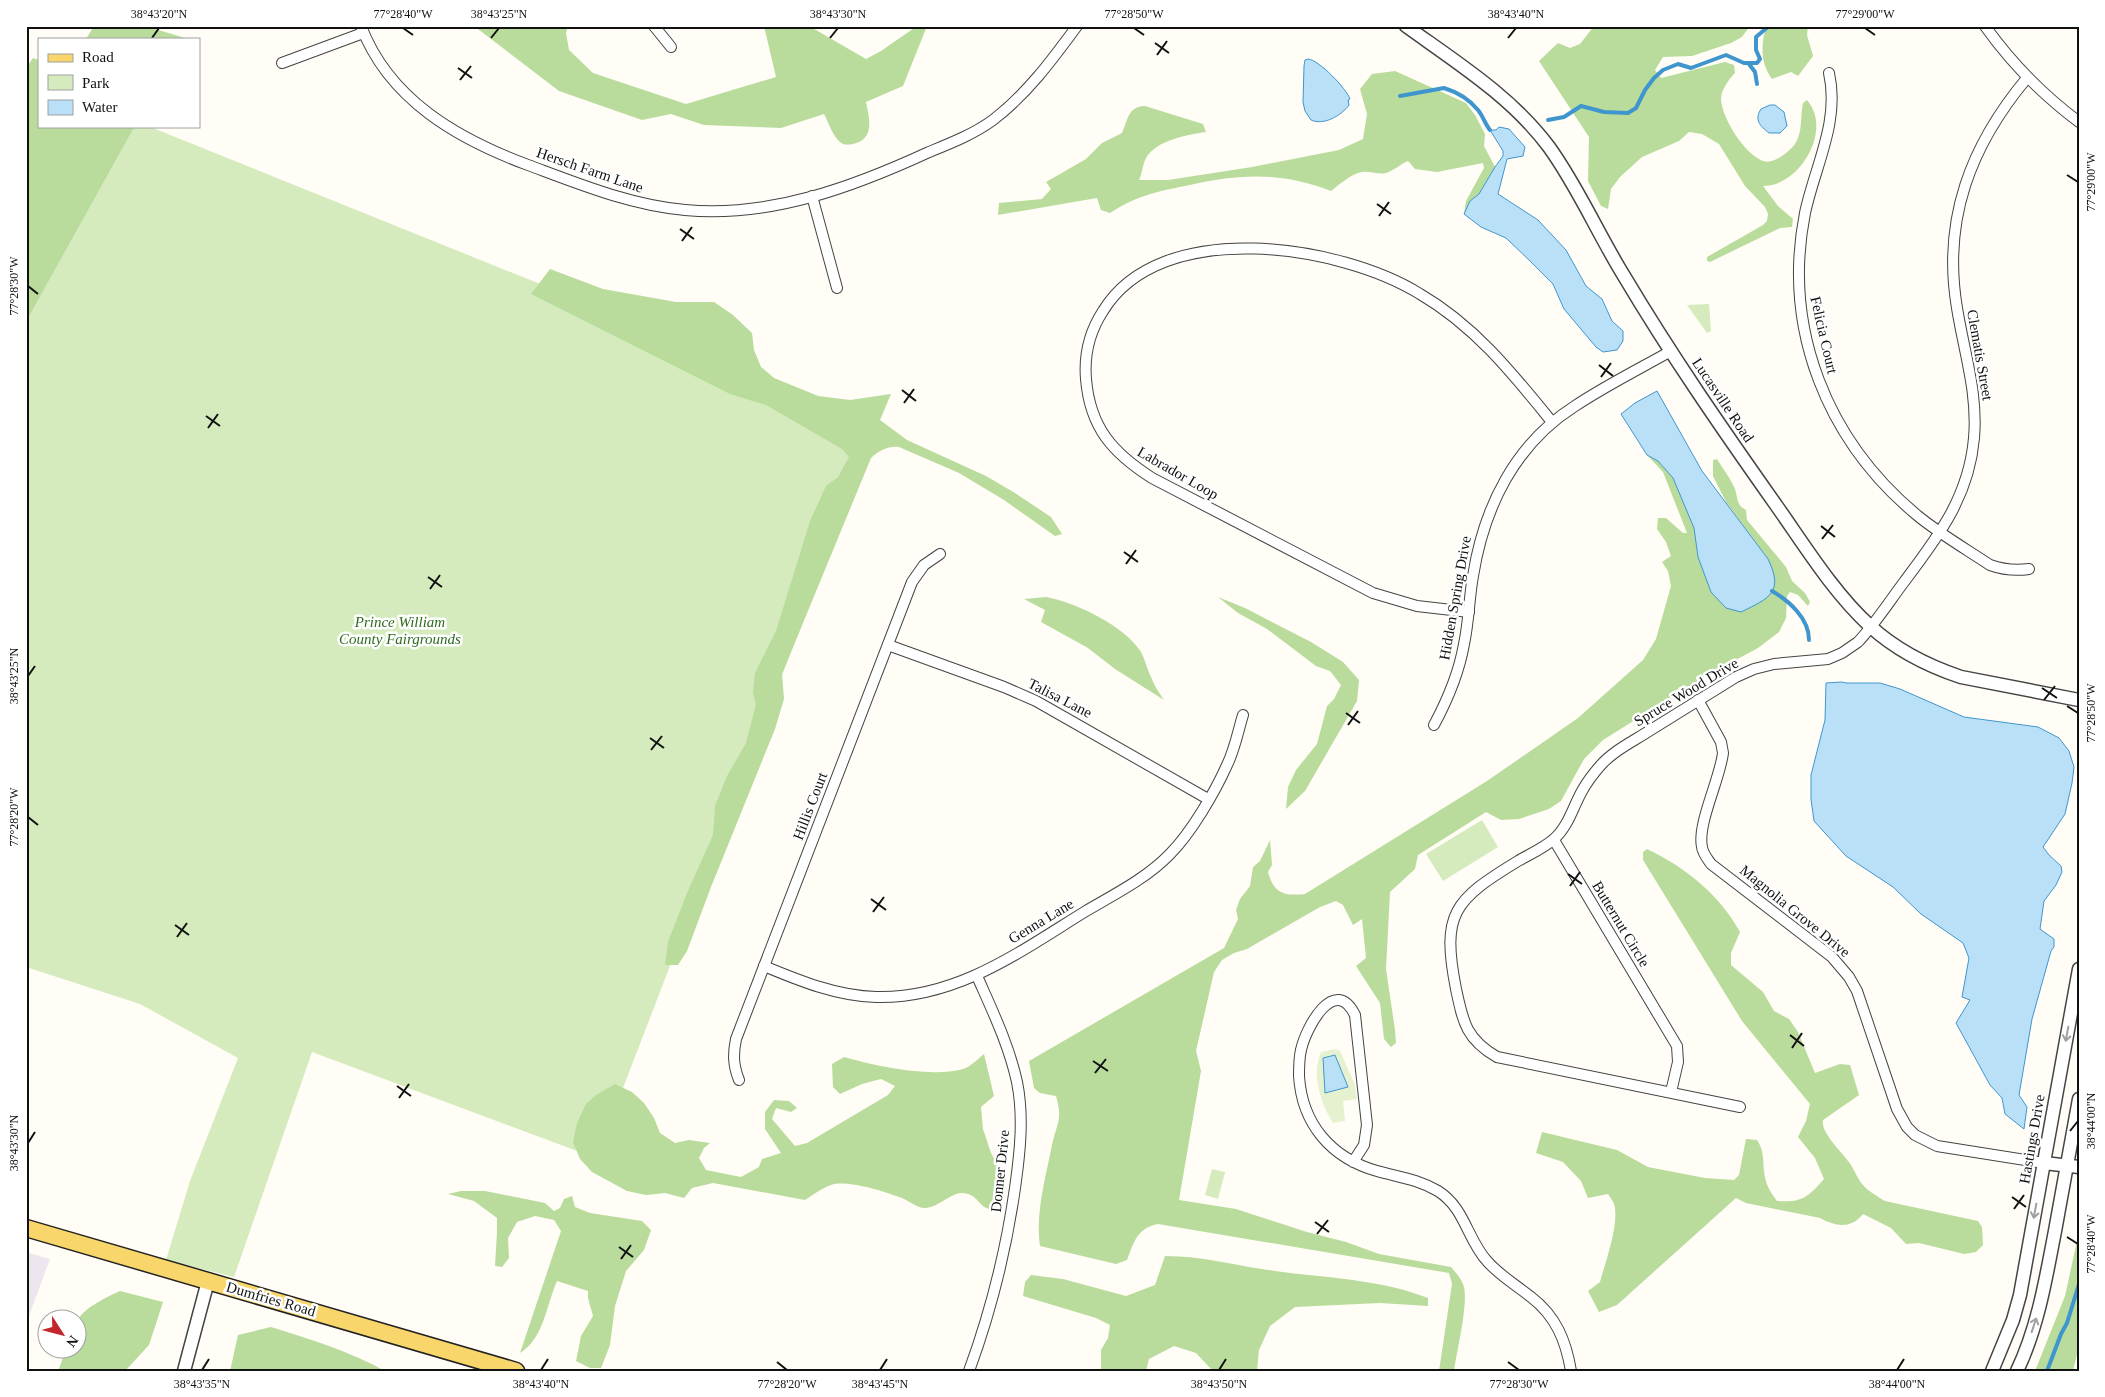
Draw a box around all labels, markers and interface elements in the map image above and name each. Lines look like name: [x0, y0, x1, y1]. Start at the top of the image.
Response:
text: 38°43'20"N: [131, 7, 188, 21]
text: 77°28'40"W: [373, 7, 433, 21]
text: 38°43'25"N: [471, 7, 528, 21]
text: 38°43'30"N: [810, 7, 867, 21]
text: 77°28'50"W: [1104, 7, 1164, 21]
text: 38°43'40"N: [1488, 7, 1545, 21]
text: 77°29'00"W: [1835, 7, 1895, 21]
legend: [38, 38, 200, 128]
text: Road: [82, 49, 114, 65]
text: Park: [82, 75, 110, 91]
text: Water: [82, 99, 117, 115]
street label: Hersch Farm Lane: [535, 144, 646, 196]
text: 77°29'00"W: [2084, 152, 2098, 212]
text: 77°28'30"W: [7, 256, 21, 316]
street label: Felicia Court: [1807, 295, 1841, 376]
street label: Clematis Street: [1964, 308, 1996, 403]
street label: Lucasville Road: [1689, 355, 1757, 445]
street label: Labrador Loop: [1135, 443, 1221, 503]
street label: Hidden Spring Drive: [1436, 534, 1474, 661]
park label: Prince William County Fairgrounds: [339, 614, 461, 647]
text: 38°43'25"N: [7, 647, 21, 704]
street label: Spruce Wood Drive: [1631, 654, 1741, 729]
street label: Talisa Lane: [1025, 675, 1095, 721]
text: 77°28'50"W: [2084, 683, 2098, 743]
street label: Hillis Court: [790, 769, 831, 842]
text: 77°28'20"W: [7, 787, 21, 847]
street label: Magnolia Grove Drive: [1737, 862, 1853, 960]
street label: Butternut Circle: [1589, 878, 1653, 970]
street label: Genna Lane: [1006, 895, 1077, 947]
one-way arrow: [2062, 1026, 2071, 1042]
text: 38°44'00"N: [2084, 1092, 2098, 1149]
street label: Hastings Drive: [2016, 1093, 2048, 1185]
text: 38°43'30"N: [7, 1114, 21, 1171]
street label: Donner Drive: [988, 1129, 1012, 1213]
one-way arrow: [2030, 1202, 2040, 1218]
text: 77°28'40"W: [2084, 1214, 2098, 1274]
street label: Dumfries Road: [225, 1279, 318, 1320]
north arrow: [38, 1310, 88, 1360]
one-way arrow: [2030, 1318, 2040, 1334]
text: N: [63, 1333, 81, 1350]
text: 38°43'35"N: [174, 1377, 231, 1391]
text: 38°43'40"N: [513, 1377, 570, 1391]
text: 77°28'20"W: [757, 1377, 817, 1391]
text: 38°43'45"N: [852, 1377, 909, 1391]
text: 38°43'50"N: [1191, 1377, 1248, 1391]
text: 77°28'30"W: [1489, 1377, 1549, 1391]
text: 38°44'00"N: [1869, 1377, 1926, 1391]

